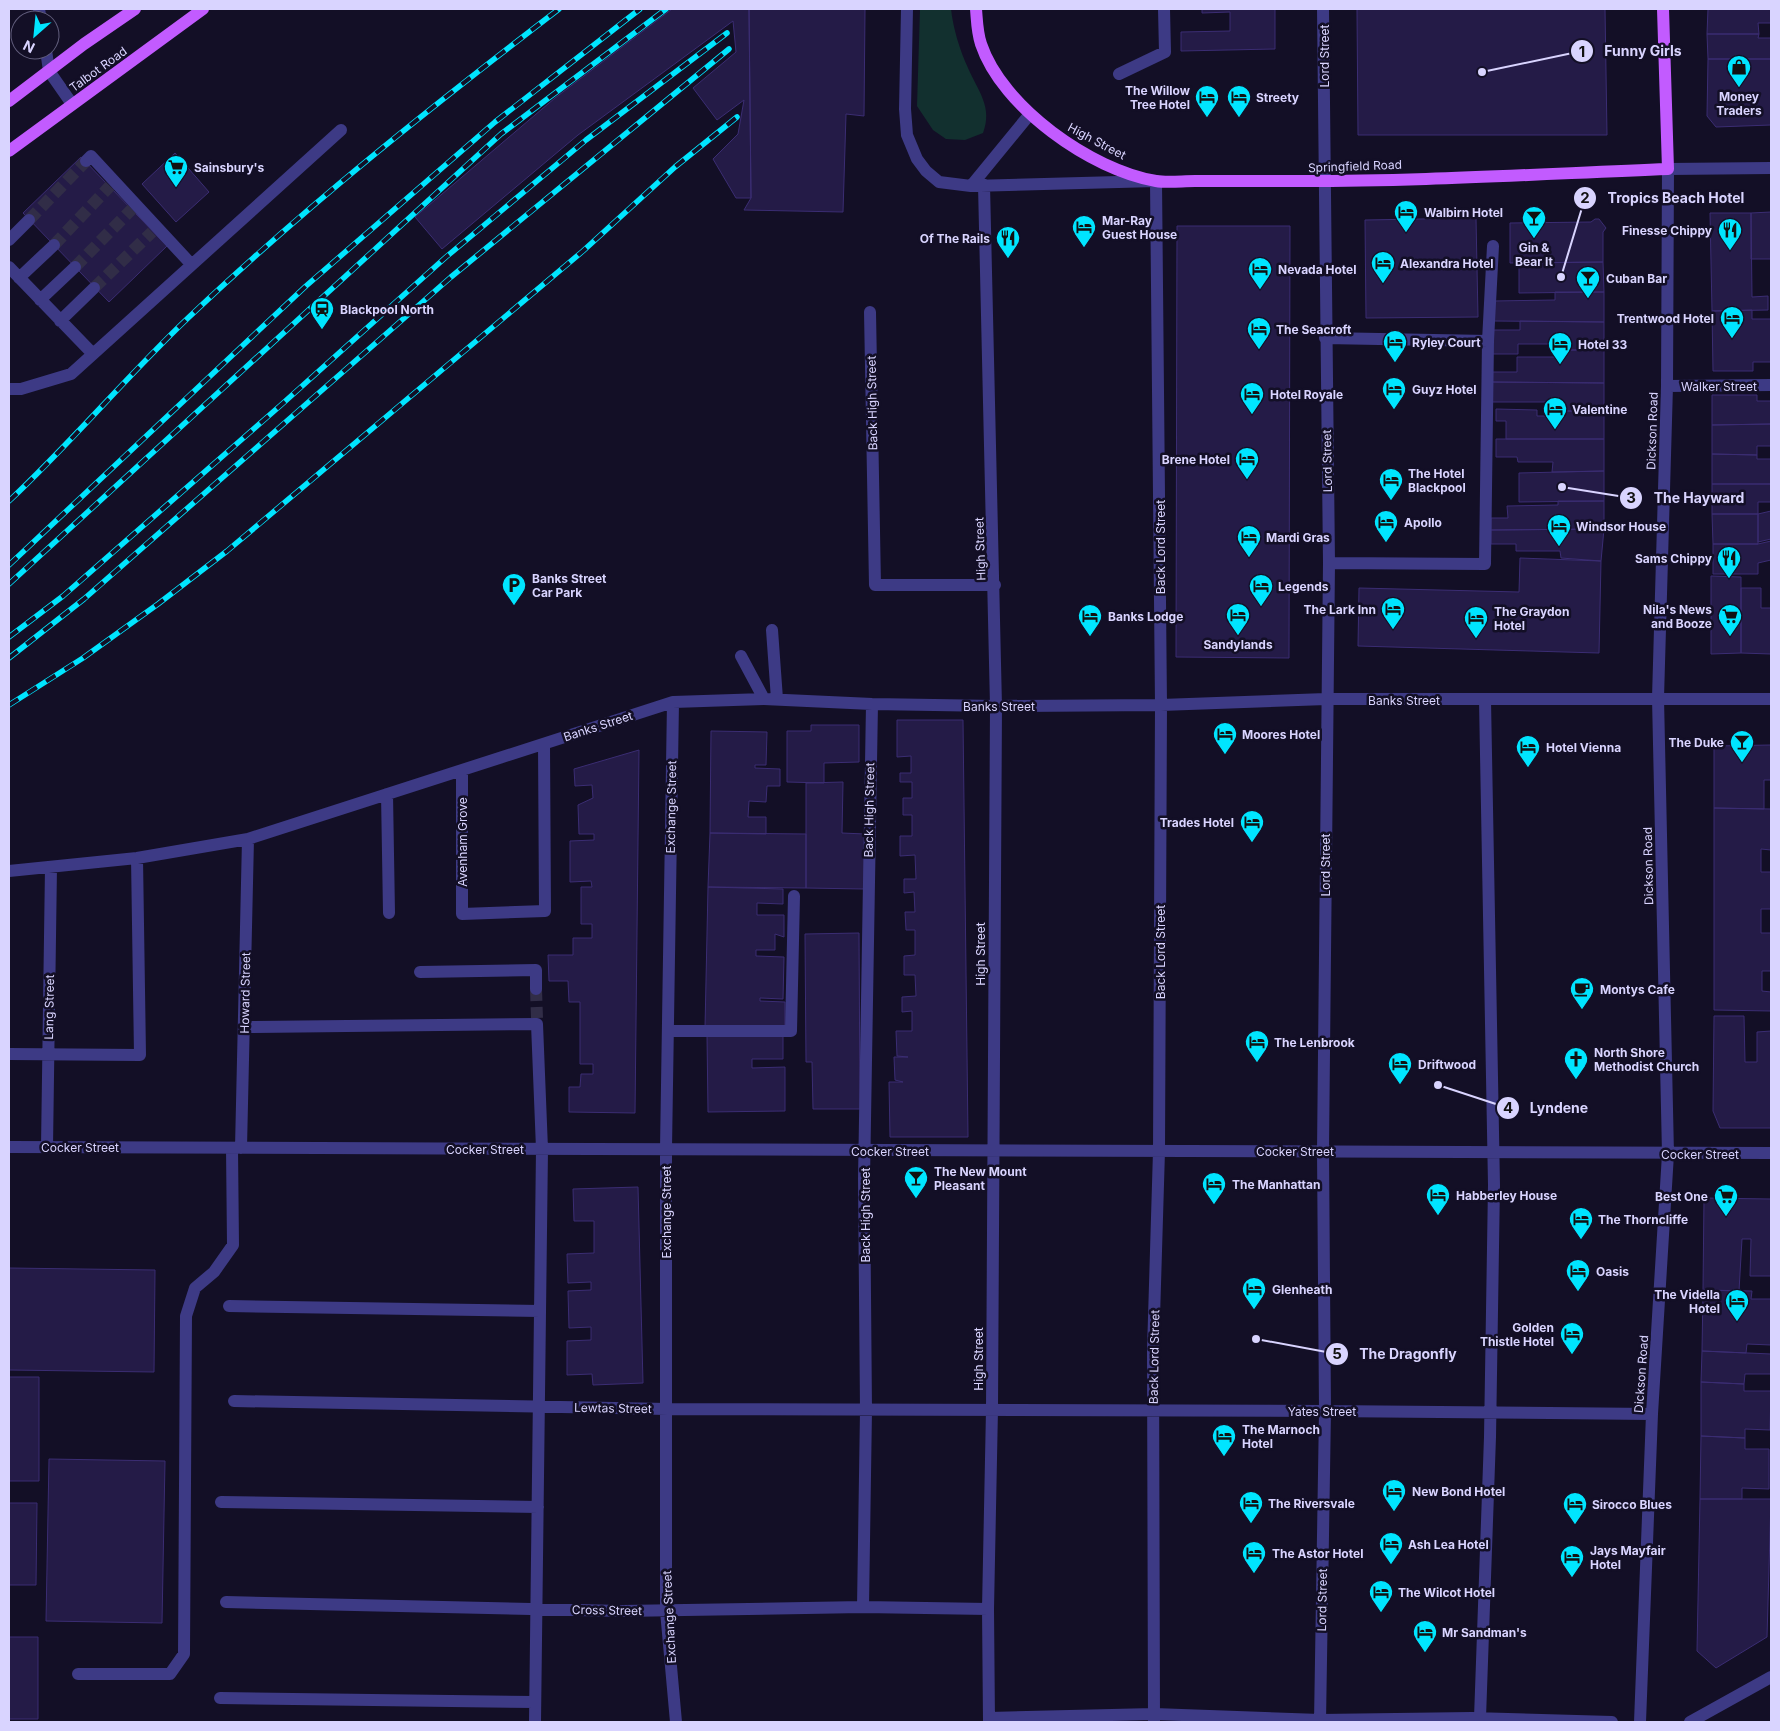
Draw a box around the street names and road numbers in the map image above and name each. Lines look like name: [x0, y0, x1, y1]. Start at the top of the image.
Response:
street label: Lord Street: [1317, 24, 1332, 87]
street label: Talbot Road: [66, 43, 130, 95]
street label: High Street: [1065, 119, 1129, 163]
street label: Springfield Road: [1308, 157, 1402, 175]
street label: Back High Street: [864, 355, 880, 451]
street label: Walker Street: [1681, 379, 1757, 394]
street label: Dickson Road: [1643, 392, 1661, 470]
street label: Lord Street: [1319, 429, 1335, 493]
street label: Back Lord Street: [1153, 500, 1168, 594]
street label: High Street: [971, 517, 989, 581]
street label: Banks Street: [1368, 693, 1440, 708]
street label: Banks Street: [963, 699, 1035, 714]
street label: Banks Street: [562, 708, 635, 744]
street label: Exchange Street: [663, 760, 679, 854]
street label: Back High Street: [861, 762, 877, 858]
street label: Avenham Grove: [455, 797, 470, 887]
street label: Dickson Road: [1640, 827, 1656, 905]
street label: Lord Street: [1318, 833, 1333, 896]
street label: Back Lord Street: [1153, 905, 1168, 999]
street label: High Street: [973, 922, 988, 986]
street label: Howard Street: [237, 952, 253, 1034]
street label: Lang Street: [41, 974, 57, 1040]
street label: Cocker Street: [41, 1140, 119, 1155]
street label: Cocker Street: [446, 1142, 524, 1157]
street label: Cocker Street: [851, 1144, 929, 1159]
street label: Cocker Street: [1256, 1144, 1334, 1159]
street label: Cocker Street: [1661, 1147, 1739, 1162]
street label: Exchange Street: [659, 1165, 674, 1258]
street label: Back High Street: [858, 1167, 873, 1262]
street label: Back Lord Street: [1146, 1310, 1162, 1404]
street label: High Street: [971, 1327, 986, 1391]
street label: Dickson Road: [1631, 1335, 1651, 1413]
street label: Lewtas Street: [574, 1400, 652, 1416]
street label: Yates Street: [1288, 1404, 1356, 1419]
street label: Lord Street: [1314, 1568, 1330, 1632]
street label: Exchange Street: [659, 1570, 679, 1664]
street label: Cross Street: [572, 1602, 642, 1618]

